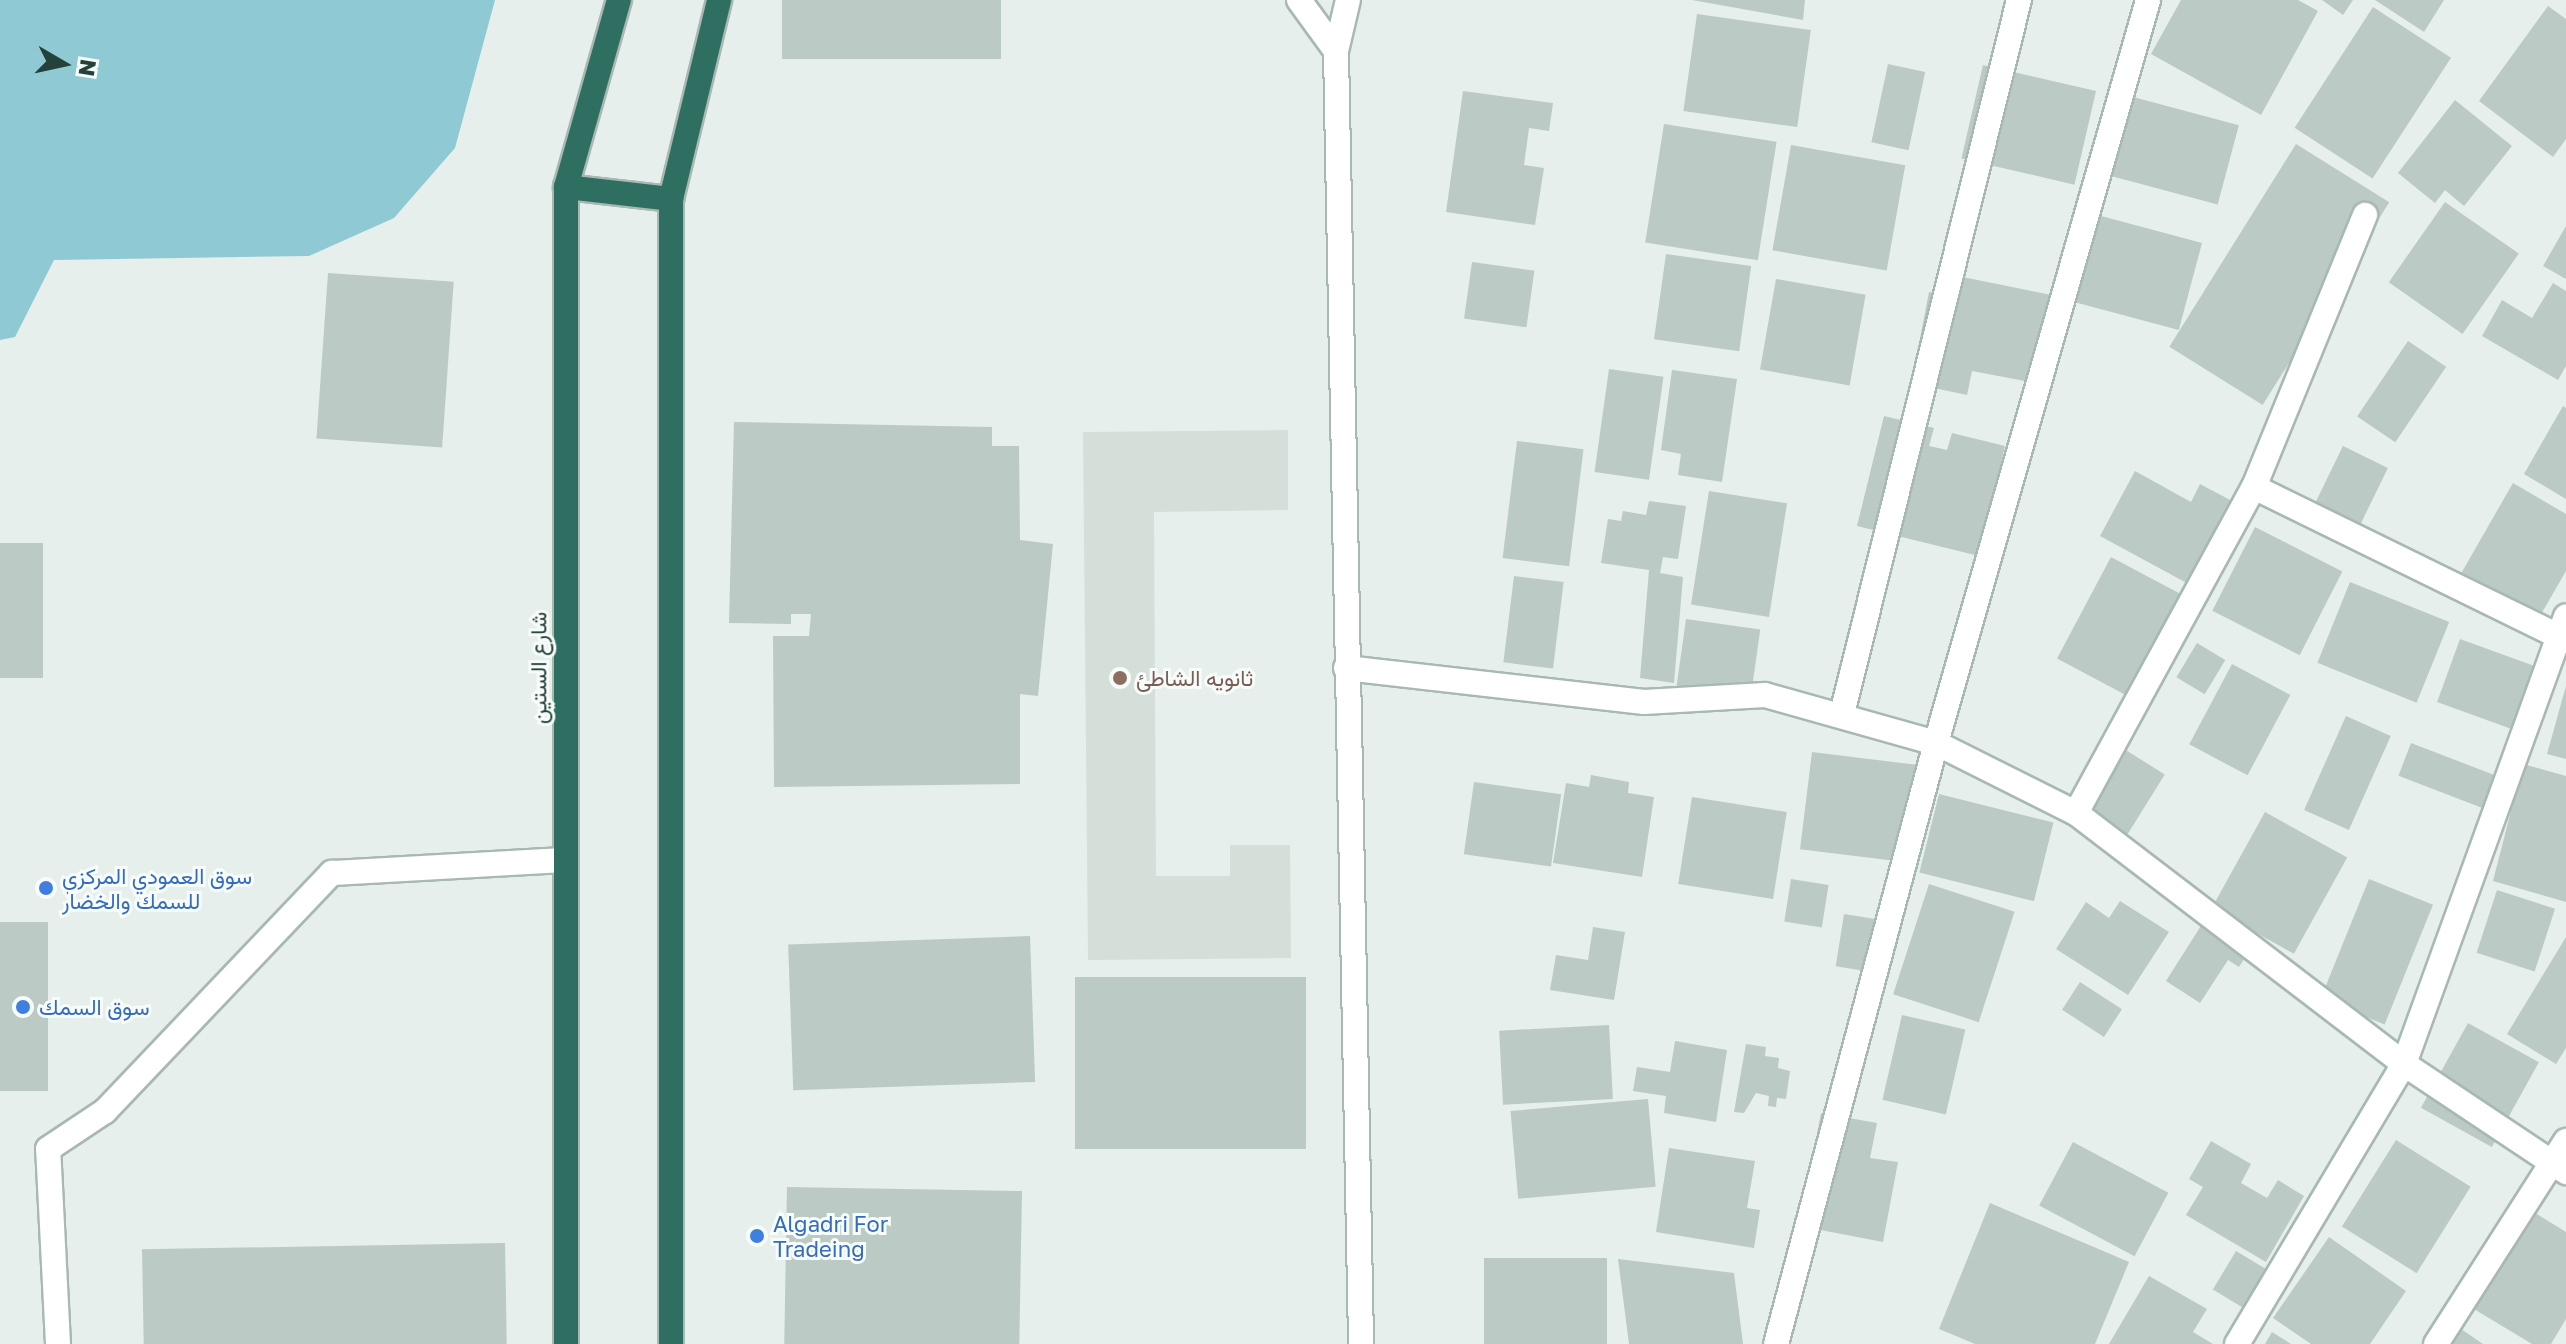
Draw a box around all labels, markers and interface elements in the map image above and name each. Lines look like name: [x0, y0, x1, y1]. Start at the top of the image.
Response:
north arrow: [24, 24, 104, 104]
text: N: [74, 57, 103, 78]
street label: شارع الستين: [525, 612, 551, 724]
place label: ثانويه الشاطئ: [1136, 665, 1253, 691]
marker: ثانويه الشاطئ: [1111, 669, 1129, 687]
place label: سوق العمودي المركزي للسمك والخضار: [62, 862, 252, 914]
marker: سوق العمودي المركزي للسمك والخضار: [37, 879, 55, 897]
place label: سوق السمك: [39, 994, 150, 1020]
marker: سوق السمك: [14, 998, 32, 1016]
place label: Algadri For Tradeing: [773, 1210, 888, 1262]
marker: Algadri For Tradeing: [748, 1227, 766, 1245]

